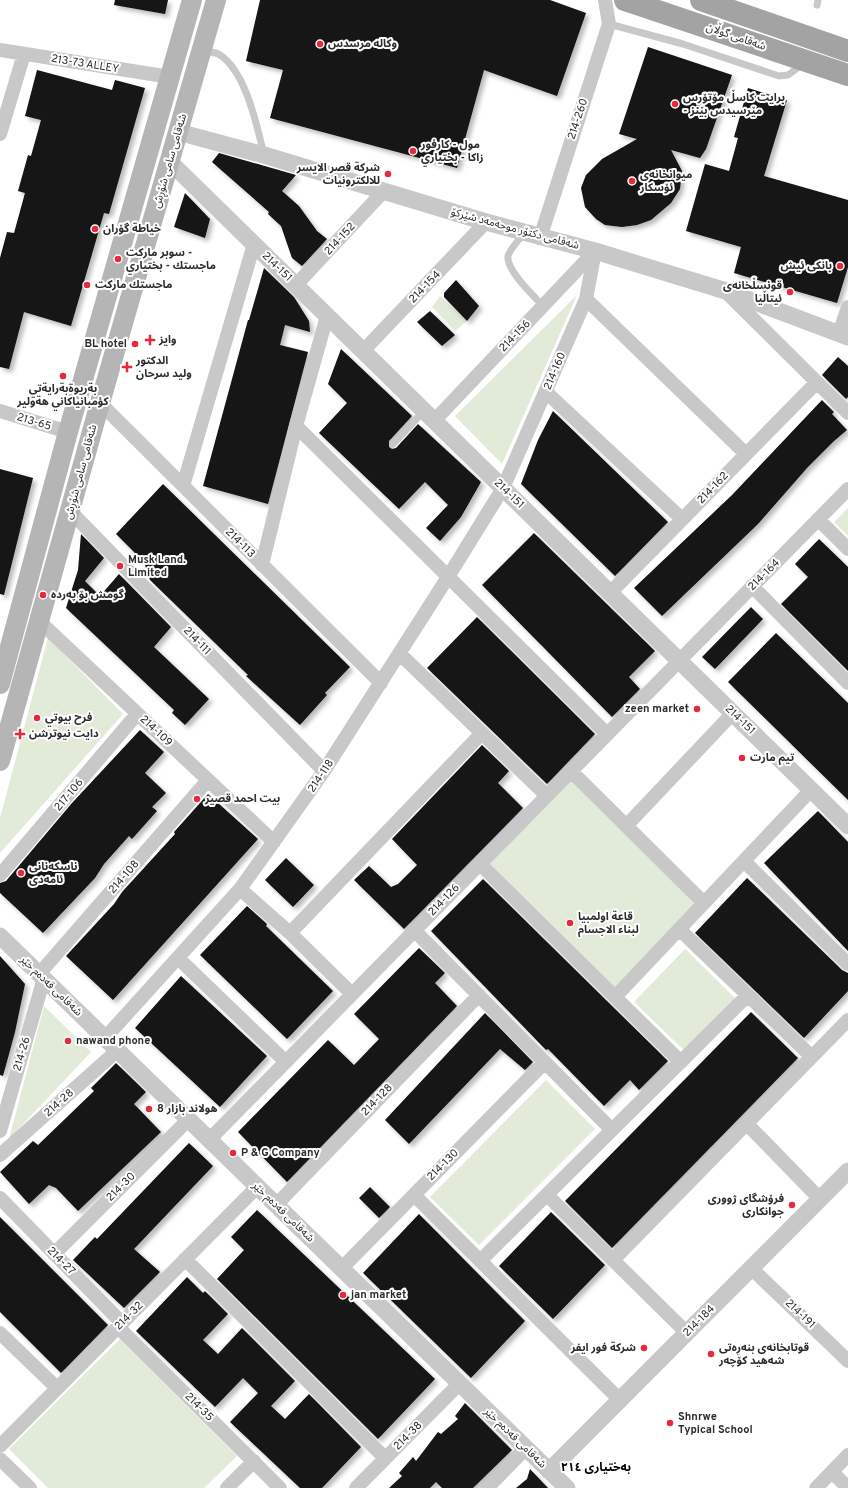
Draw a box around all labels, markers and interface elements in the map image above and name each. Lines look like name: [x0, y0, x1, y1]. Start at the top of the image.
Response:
street label: شەقامی گوڵان: [704, 18, 769, 54]
place label: وكاله مرسدس: [328, 37, 397, 51]
marker: وكاله مرسدس: [315, 39, 325, 49]
street label: 213-73 ALLEY: [50, 52, 120, 76]
place label: برایت کاسڵ مۆتۆرس - مێرسیدس بێنز: [683, 89, 785, 118]
street label: 214-260: [565, 97, 591, 141]
marker: برایت کاسڵ مۆتۆرس - مێرسیدس بێنز: [670, 99, 680, 109]
street label: شەقامی سامی شۆڕش: [150, 112, 192, 210]
place label: مول - كارفور زاكا - بختياري: [420, 138, 484, 167]
marker: مول - كارفور زاكا - بختياري: [408, 146, 418, 156]
place label: شركة قصر الايسر للالكترونيات: [296, 161, 380, 188]
place label: میوانخانەی ئۆسکار: [639, 168, 692, 195]
marker: شركة قصر الايسر للالكترونيات: [383, 169, 393, 179]
marker: میوانخانەی ئۆسکار: [627, 176, 637, 186]
street label: شەقامی دکتۆر موحەمەد شێرکۆ: [449, 205, 581, 253]
street label: 214-152: [321, 220, 359, 258]
place label: خياطة گۆران: [103, 222, 161, 236]
marker: خياطة گۆران: [90, 224, 100, 234]
place label: سوبر ماركت - ماجستك - بختياري: [126, 246, 216, 275]
street label: 214-151: [259, 249, 295, 285]
marker: سوبر ماركت - ماجستك - بختياري: [113, 254, 123, 264]
place label: بانکی ئیش: [781, 259, 832, 273]
marker: بانکی ئیش: [835, 261, 845, 271]
street label: 214-154: [406, 268, 444, 306]
place label: قونسڵخانەی ئیتاڵیا: [723, 277, 782, 306]
place label: ماجستك ماركت: [95, 278, 173, 292]
marker: ماجستك ماركت: [82, 280, 92, 290]
marker: قونسڵخانەی ئیتاڵیا: [785, 287, 795, 297]
street label: 214-156: [496, 317, 534, 355]
place label: وايز: [158, 333, 176, 347]
marker: وايز: [144, 334, 156, 346]
place label: BL hotel: [84, 337, 127, 351]
marker: BL hotel: [130, 339, 140, 349]
street label: 214-160: [541, 350, 569, 392]
place label: الدكتور وليد سرحان: [135, 354, 192, 381]
marker: الدكتور وليد سرحان: [121, 361, 133, 373]
marker: بةريوةبةرايةتي كؤمبانياكاني هةولير: [58, 371, 68, 381]
place label: بةريوةبةرايةتي كؤمبانياكاني هةولير: [16, 382, 110, 411]
street label: 213-65: [15, 410, 53, 434]
street label: شەقامی سامی شۆڕش: [62, 423, 102, 521]
street label: 214-162: [694, 469, 732, 507]
street label: 214-151: [491, 476, 527, 512]
street label: 214-113: [222, 525, 258, 561]
place label: Musk Land. Limited: [128, 553, 186, 580]
street label: 214-164: [745, 556, 783, 594]
marker: Musk Land. Limited: [115, 561, 125, 571]
place label: گومش بۆ پەردە: [51, 588, 125, 602]
marker: گومش بۆ پەردە: [38, 590, 48, 600]
street label: 214-111: [180, 624, 214, 658]
place label: zeen market: [625, 702, 689, 716]
street label: 214-151: [722, 702, 758, 738]
marker: zeen market: [692, 704, 702, 714]
place label: فرح بيوتي: [45, 711, 93, 727]
street label: 214-109: [137, 712, 175, 750]
marker: فرح بيوتي: [32, 713, 42, 723]
place label: دايت نيوترشن: [29, 727, 99, 741]
marker: دايت نيوترشن: [14, 728, 26, 740]
place label: تيم مارت: [750, 751, 794, 766]
marker: تيم مارت: [737, 753, 747, 763]
street label: 214-118: [305, 757, 337, 795]
street label: 217-106: [51, 776, 87, 814]
place label: بيت احمد قصير: [204, 792, 280, 806]
marker: بيت احمد قصير: [192, 794, 202, 804]
street label: 214-108: [106, 857, 142, 897]
place label: ناسکەنانی ئامەدی: [29, 860, 77, 887]
marker: ناسکەنانی ئامەدی: [16, 868, 26, 878]
street label: 214-126: [425, 881, 463, 919]
place label: قاعة اولمبيا لبناء الاجسام: [578, 910, 639, 938]
marker: قاعة اولمبيا لبناء الاجسام: [565, 918, 575, 928]
street label: شەقامی قەدەم خێر: [16, 952, 85, 1020]
place label: nawand phone: [76, 1034, 150, 1048]
street label: 214-26: [10, 1035, 34, 1073]
marker: nawand phone: [63, 1036, 73, 1046]
street label: 214-128: [358, 1081, 396, 1119]
street label: 214-28: [41, 1086, 77, 1120]
place label: هولاند بازار 8: [157, 1102, 218, 1116]
marker: هولاند بازار 8: [144, 1104, 154, 1114]
place label: P & G Company: [241, 1146, 320, 1160]
street label: 214-130: [424, 1146, 462, 1184]
marker: P & G Company: [228, 1148, 238, 1158]
street label: 214-30: [104, 1170, 138, 1204]
street label: شەقامی قەدەم خێر: [248, 1178, 317, 1246]
place label: فرۆشگای ژووری جوانکاری: [708, 1192, 784, 1219]
marker: فرۆشگای ژووری جوانکاری: [787, 1200, 797, 1210]
street label: 214-27: [44, 1244, 78, 1278]
place label: jan market: [350, 1288, 406, 1302]
marker: jan market: [338, 1290, 348, 1300]
street label: 214-191: [782, 1296, 818, 1332]
street label: 214-32: [112, 1299, 146, 1333]
street label: 214-184: [680, 1302, 718, 1340]
place label: شركة فور ايفر: [570, 1341, 636, 1355]
place label: قوتابخانەی بنەڕەتی شەهید کۆچەر: [718, 1341, 810, 1368]
marker: شركة فور ايفر: [639, 1343, 649, 1353]
marker: قوتابخانەی بنەڕەتی شەهید کۆچەر: [706, 1349, 716, 1359]
street label: 214-35: [182, 1390, 217, 1425]
street label: شەقامی قەدەم خێر: [480, 1404, 549, 1472]
place label: Shnrwe Typical School: [678, 1410, 753, 1437]
marker: Shnrwe Typical School: [665, 1418, 675, 1428]
street label: 214-38: [391, 1419, 425, 1453]
district label: بەختیاری ٢١٤: [561, 1460, 631, 1476]

